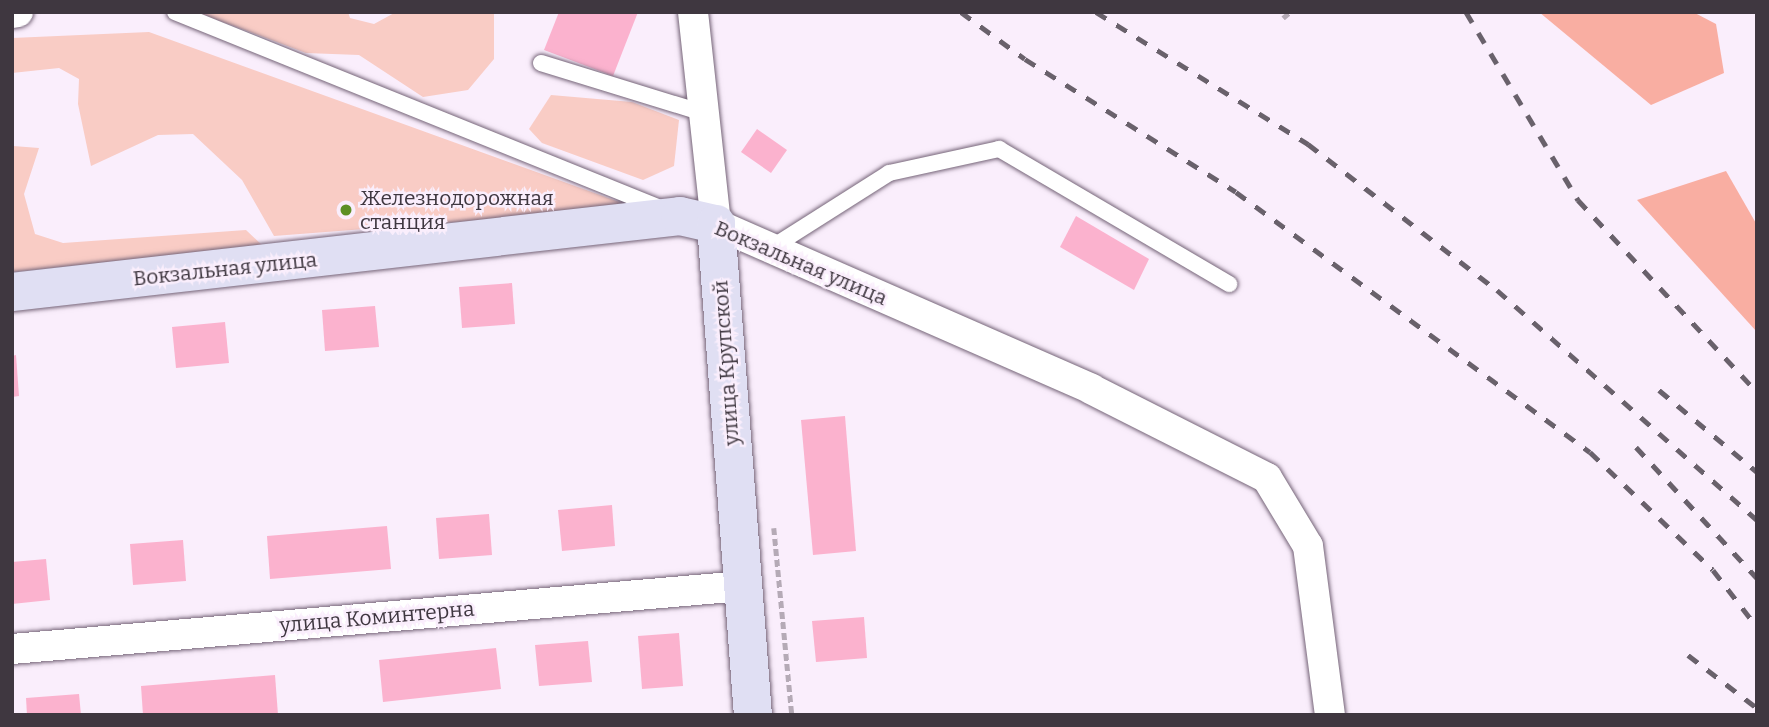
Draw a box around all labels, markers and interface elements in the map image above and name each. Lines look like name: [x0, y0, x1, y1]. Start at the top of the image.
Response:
place label: Железнодорожная станция: [360, 185, 554, 235]
marker: Железнодорожная станция: [338, 202, 354, 218]
street label: Вокзальная улица: [711, 215, 891, 311]
street label: Вокзальная улица: [132, 247, 318, 291]
street label: улица Крупской: [708, 280, 744, 446]
street label: улица Коминтерна: [279, 596, 475, 638]

